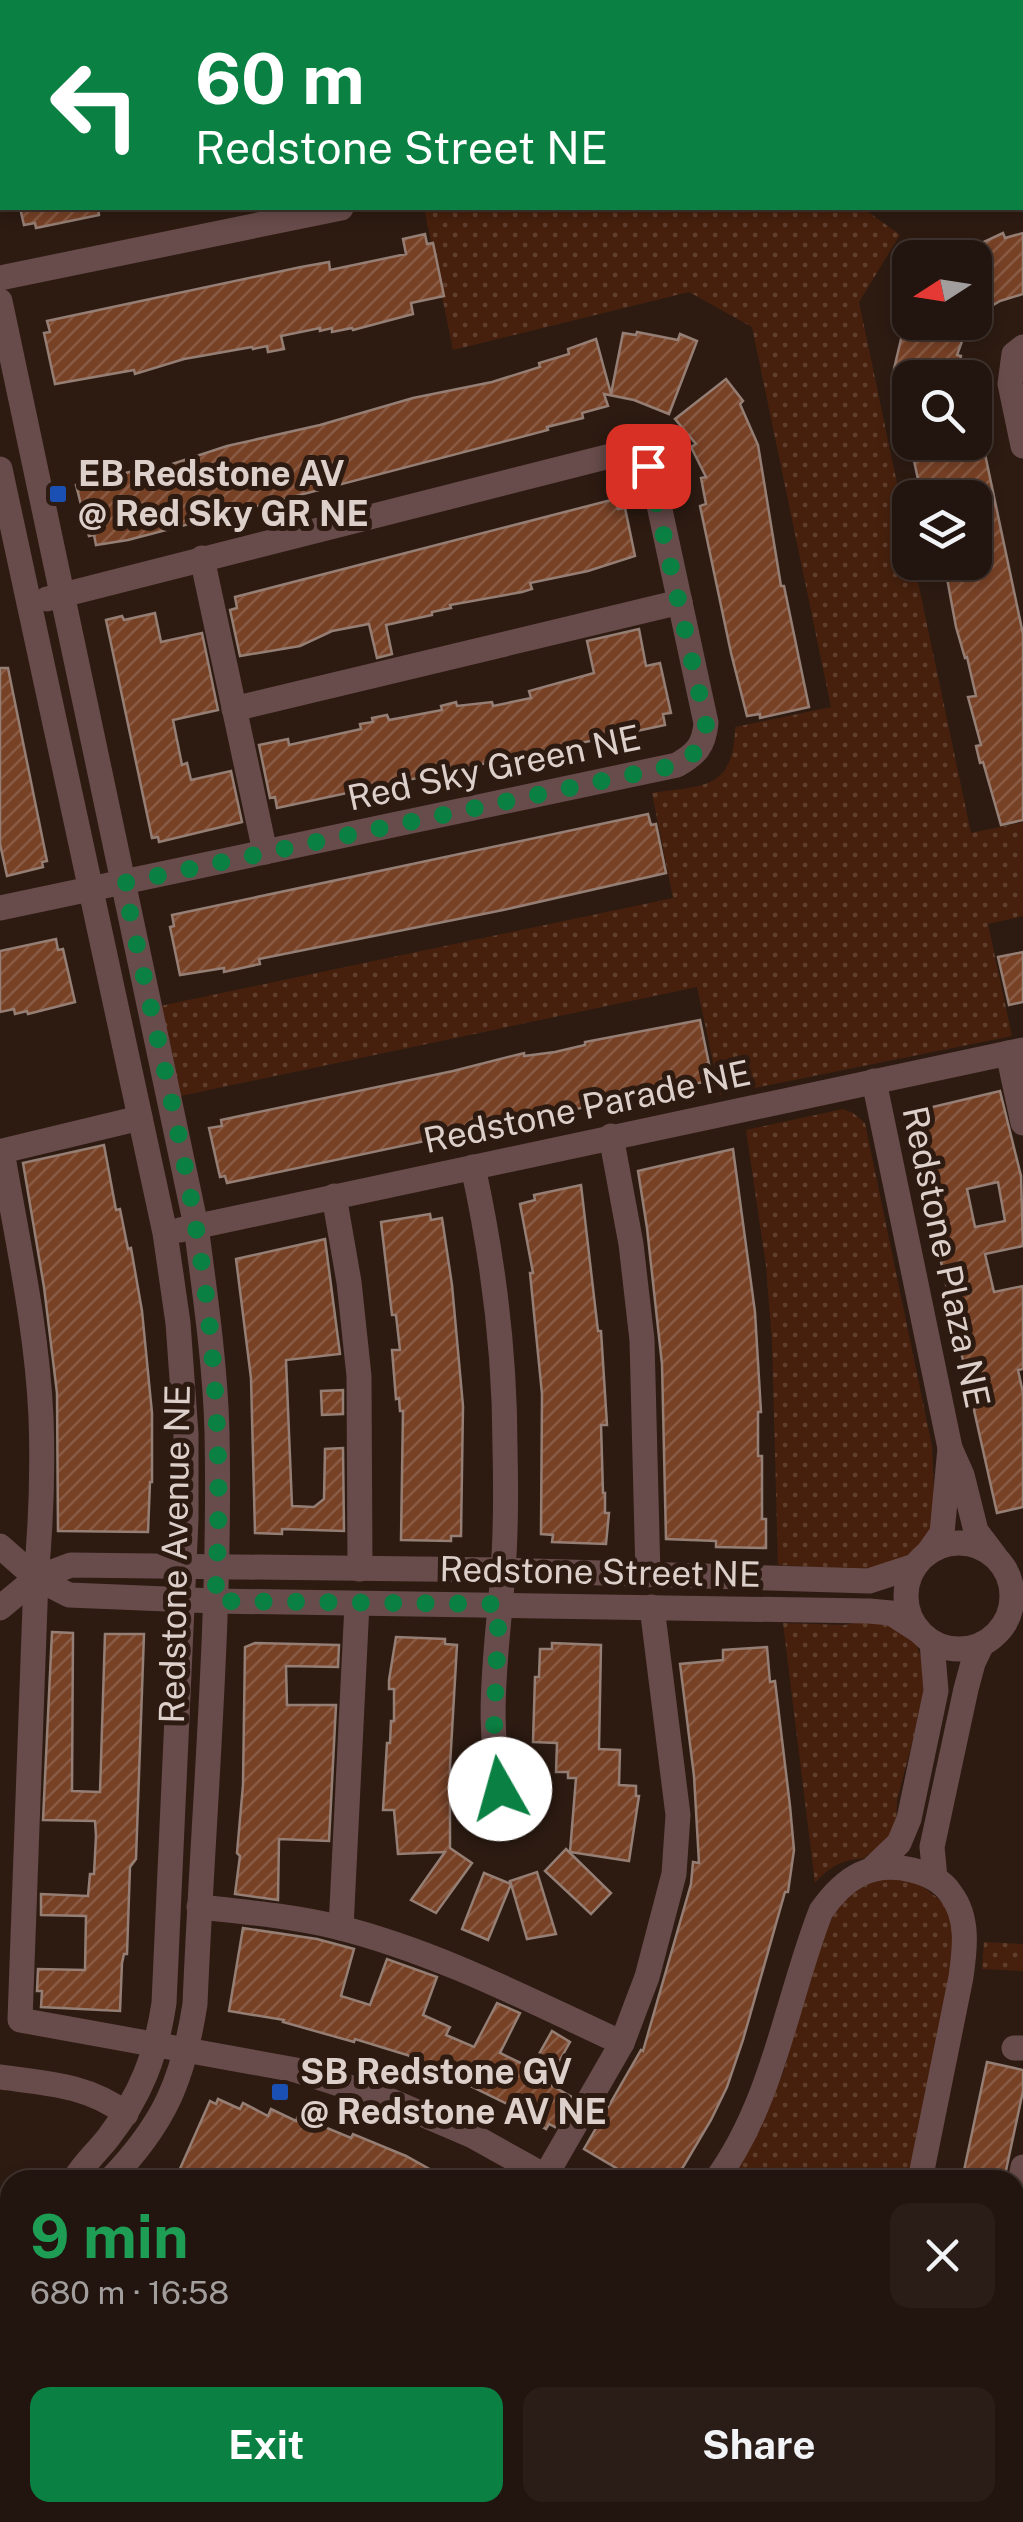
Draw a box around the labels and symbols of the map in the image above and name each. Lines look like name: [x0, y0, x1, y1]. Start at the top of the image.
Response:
north arrow: [892, 240, 992, 340]
pin: [606, 424, 691, 509]
place label: EB Redstone AV @ Red Sky GR NE: [78, 453, 369, 534]
marker: EB Redstone AV @ Red Sky GR NE: [47, 483, 69, 505]
street label: Red Sky Green NE: [344, 716, 644, 819]
street label: Redstone Parade NE: [420, 1052, 754, 1161]
street label: Redstone Plaza NE: [894, 1102, 998, 1411]
street label: Redstone Avenue NE: [151, 1384, 198, 1724]
street label: Redstone Street NE: [439, 1548, 761, 1595]
position arrow: [448, 1737, 552, 1841]
place label: SB Redstone GV @ Redstone AV NE: [300, 2051, 607, 2132]
marker: SB Redstone GV @ Redstone AV NE: [269, 2081, 291, 2103]

